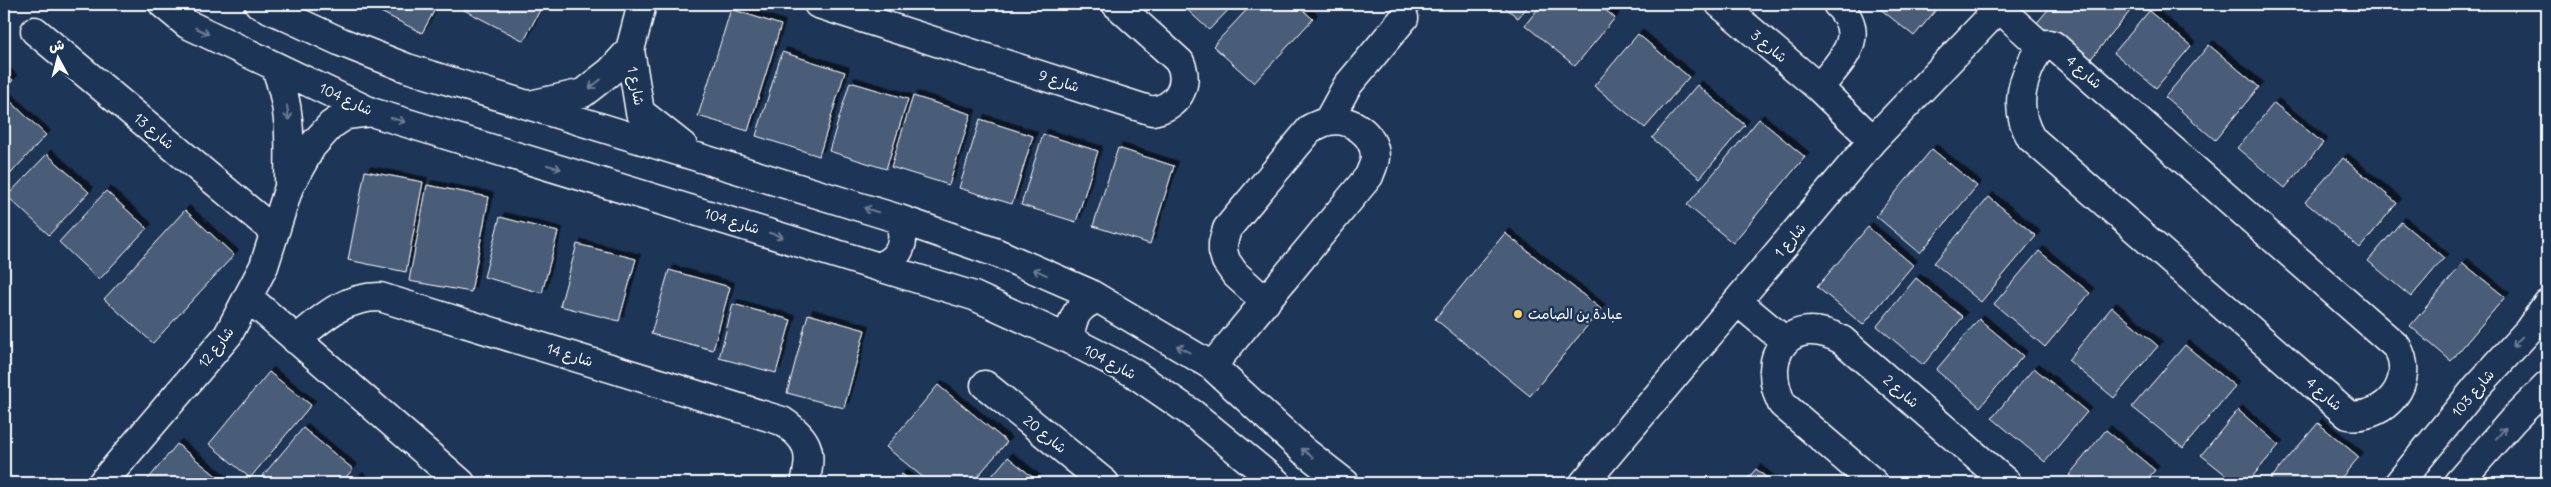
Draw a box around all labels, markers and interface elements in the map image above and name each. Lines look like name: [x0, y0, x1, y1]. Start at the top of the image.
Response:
street label: شارع 3: [1747, 26, 1791, 67]
one-way arrow: [195, 27, 210, 37]
north arrow: [32, 32, 82, 82]
text: ش: [48, 35, 65, 55]
street label: شارع 4: [2062, 52, 2106, 93]
street label: شارع 1: [622, 65, 649, 107]
street label: شارع 9: [1036, 66, 1082, 97]
one-way arrow: [589, 78, 602, 89]
street label: شارع 104: [316, 79, 375, 120]
one-way arrow: [283, 104, 293, 120]
street label: شارع 13: [130, 109, 178, 154]
one-way arrow: [390, 116, 405, 125]
one-way arrow: [545, 163, 561, 173]
street label: شارع 104: [702, 204, 762, 239]
one-way arrow: [864, 205, 880, 215]
street label: شارع 1: [1771, 219, 1810, 261]
one-way arrow: [768, 230, 784, 240]
one-way arrow: [1033, 266, 1048, 276]
place label: عبادة بن الصامت: [1528, 305, 1623, 323]
marker: عبادة بن الصامت: [1512, 308, 1524, 320]
street label: شارع 12: [194, 323, 238, 372]
one-way arrow: [2511, 336, 2523, 349]
street label: شارع 14: [544, 339, 595, 371]
street label: شارع 104: [1080, 341, 1139, 384]
one-way arrow: [1176, 344, 1190, 354]
street label: شارع 103: [2448, 366, 2499, 421]
street label: شارع 2: [1879, 371, 1922, 412]
street label: شارع 4: [2302, 374, 2346, 415]
street label: شارع 20: [1019, 411, 1070, 458]
one-way arrow: [2496, 427, 2507, 440]
one-way arrow: [1301, 448, 1314, 459]

